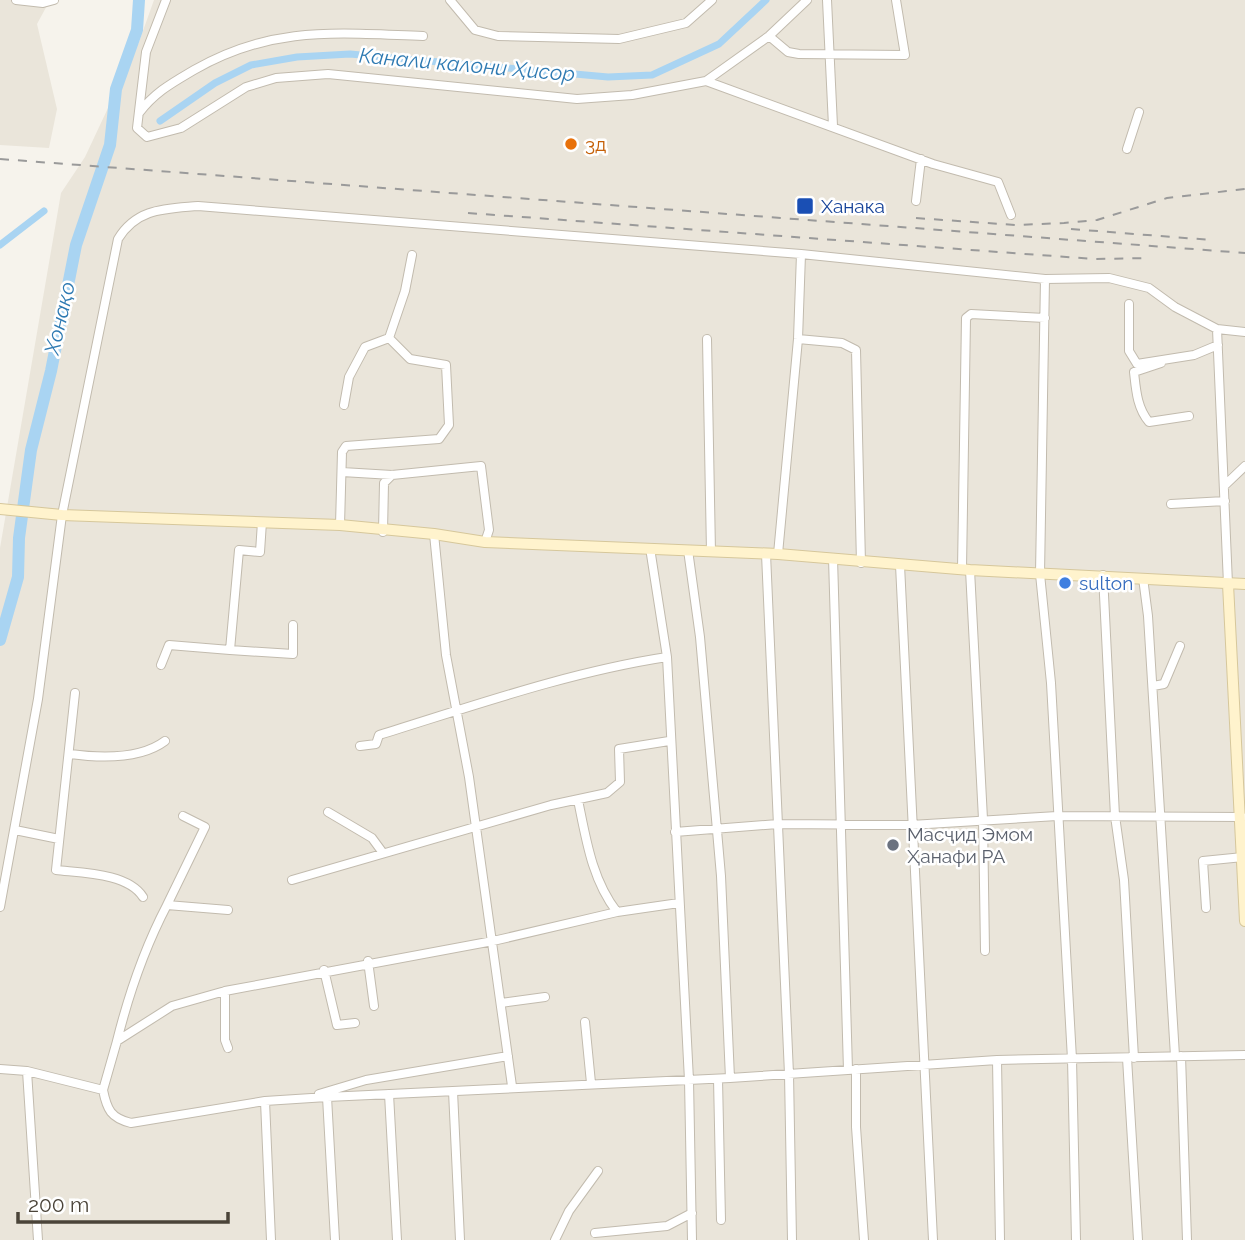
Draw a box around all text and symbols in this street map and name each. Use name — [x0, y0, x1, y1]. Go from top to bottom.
water label: Канали калони Ҳисор — [358, 43, 576, 86]
place label: 3д — [585, 133, 606, 155]
marker: 3д — [563, 136, 579, 152]
place label: Ханака — [821, 195, 885, 217]
marker: Ханака — [795, 196, 815, 216]
water label: Хонақо — [39, 279, 80, 359]
place label: sulton — [1079, 572, 1133, 594]
marker: sulton — [1057, 575, 1073, 591]
place label: Масҷид Эмом Ҳанафи РА — [907, 823, 1033, 867]
marker: Масҷид Эмом Ҳанафи РА — [885, 837, 901, 853]
scale bar — [18, 1180, 228, 1224]
text: 200 m — [28, 1192, 89, 1217]

